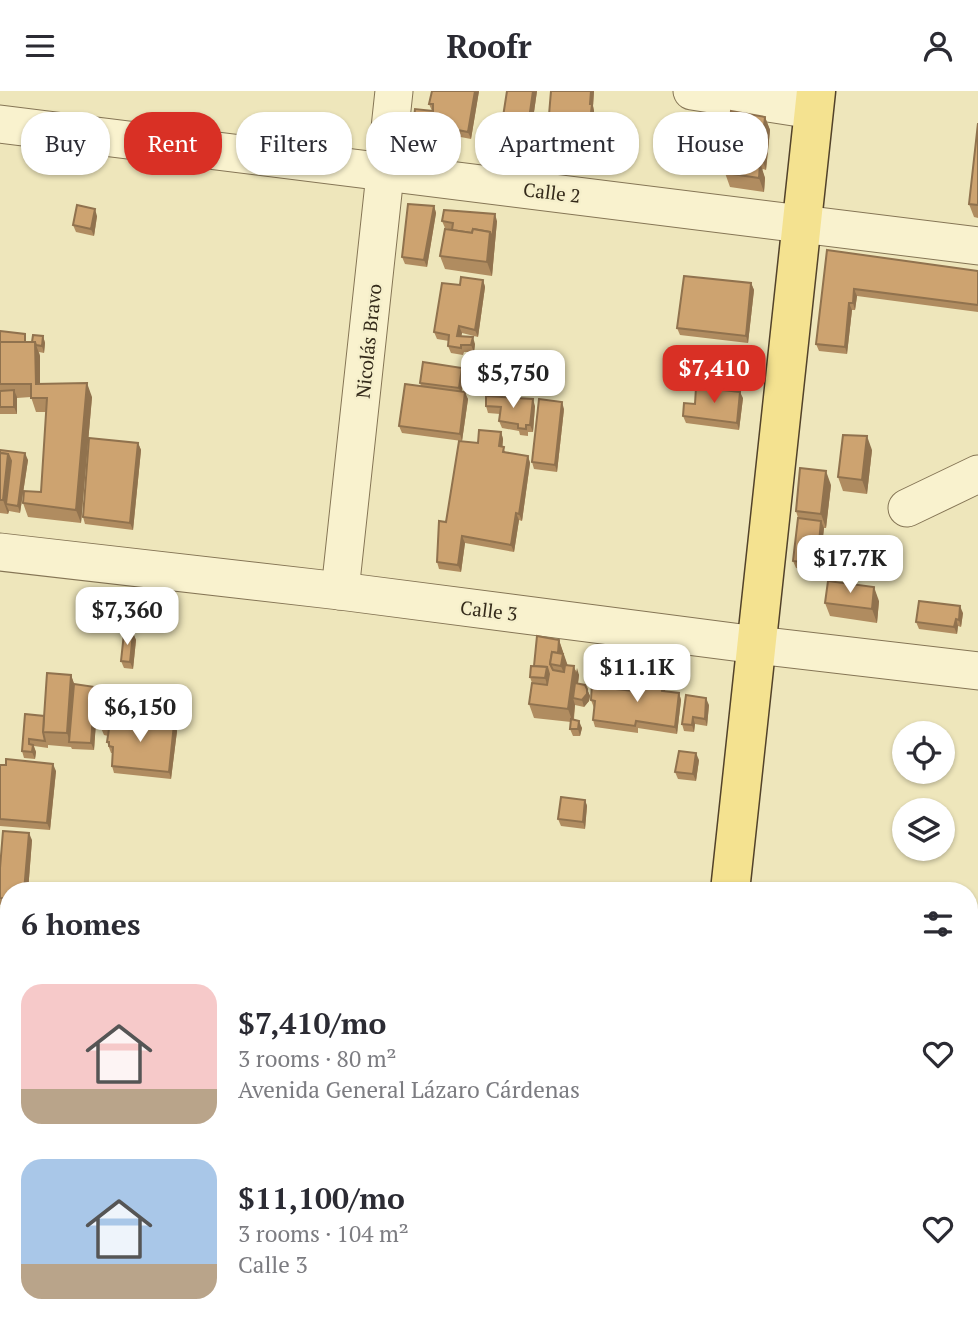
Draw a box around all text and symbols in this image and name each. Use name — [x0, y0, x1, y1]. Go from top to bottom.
text: Roofr — [446, 25, 532, 67]
icon: menu — [21, 27, 59, 65]
icon: person — [919, 27, 957, 65]
chip: Buy — [21, 112, 110, 175]
chip: Rent — [124, 112, 222, 175]
chip: Filters — [236, 112, 352, 175]
chip: New — [366, 112, 461, 175]
chip: Apartment — [475, 112, 639, 175]
chip: House — [653, 112, 768, 175]
street label: Calle 2 — [522, 176, 582, 208]
street label: Nicolás Bravo — [350, 282, 386, 400]
pin: $7,410 — [657, 345, 771, 405]
pin: $5,750 — [456, 351, 570, 410]
text: $7,410 — [679, 352, 749, 383]
text: $5,750 — [477, 357, 549, 388]
pin: $17.7K — [793, 535, 907, 595]
text: $17.7K — [813, 542, 887, 573]
pin: $7,360 — [70, 587, 184, 647]
text: $7,360 — [92, 594, 162, 625]
street label: Calle 3 — [459, 594, 519, 626]
pin: $11.1K — [580, 645, 694, 704]
text: $11.1K — [599, 651, 675, 682]
pin: $6,150 — [83, 685, 197, 744]
text: $6,150 — [104, 691, 176, 722]
map controls — [892, 721, 955, 861]
button: locate — [892, 721, 955, 784]
button: layers — [892, 798, 955, 861]
text: 6 homes — [21, 904, 140, 944]
icon: filters — [919, 905, 957, 943]
text: $7,410/mo — [238, 1003, 386, 1043]
icon: home — [77, 1012, 161, 1096]
icon: heart — [919, 1035, 957, 1073]
text: 3 rooms · 80 m² — [238, 1043, 397, 1074]
text: Avenida General Lázaro Cárdenas — [238, 1074, 580, 1105]
text: $11,100/mo — [238, 1178, 405, 1218]
icon: home — [77, 1187, 161, 1271]
icon: heart — [919, 1210, 957, 1248]
text: 3 rooms · 104 m² — [238, 1218, 409, 1249]
text: Calle 3 — [238, 1249, 308, 1280]

